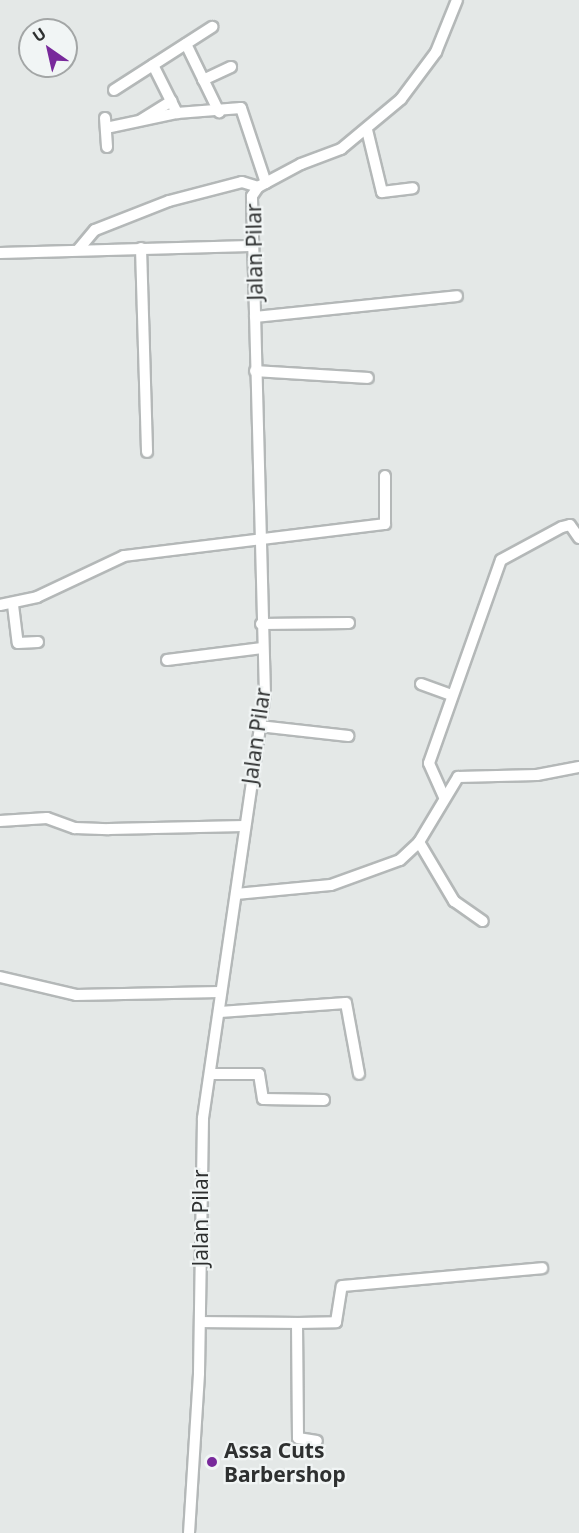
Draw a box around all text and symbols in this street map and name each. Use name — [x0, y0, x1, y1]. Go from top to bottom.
north arrow — [18, 18, 78, 78]
text: U — [28, 22, 50, 47]
street label: Jalan Pilar — [241, 203, 267, 301]
street label: Jalan Pilar — [237, 686, 275, 786]
street label: Jalan Pilar — [187, 1169, 213, 1267]
place label: Assa Cuts Barbershop — [224, 1437, 346, 1487]
marker: Assa Cuts Barbershop — [205, 1455, 219, 1469]

